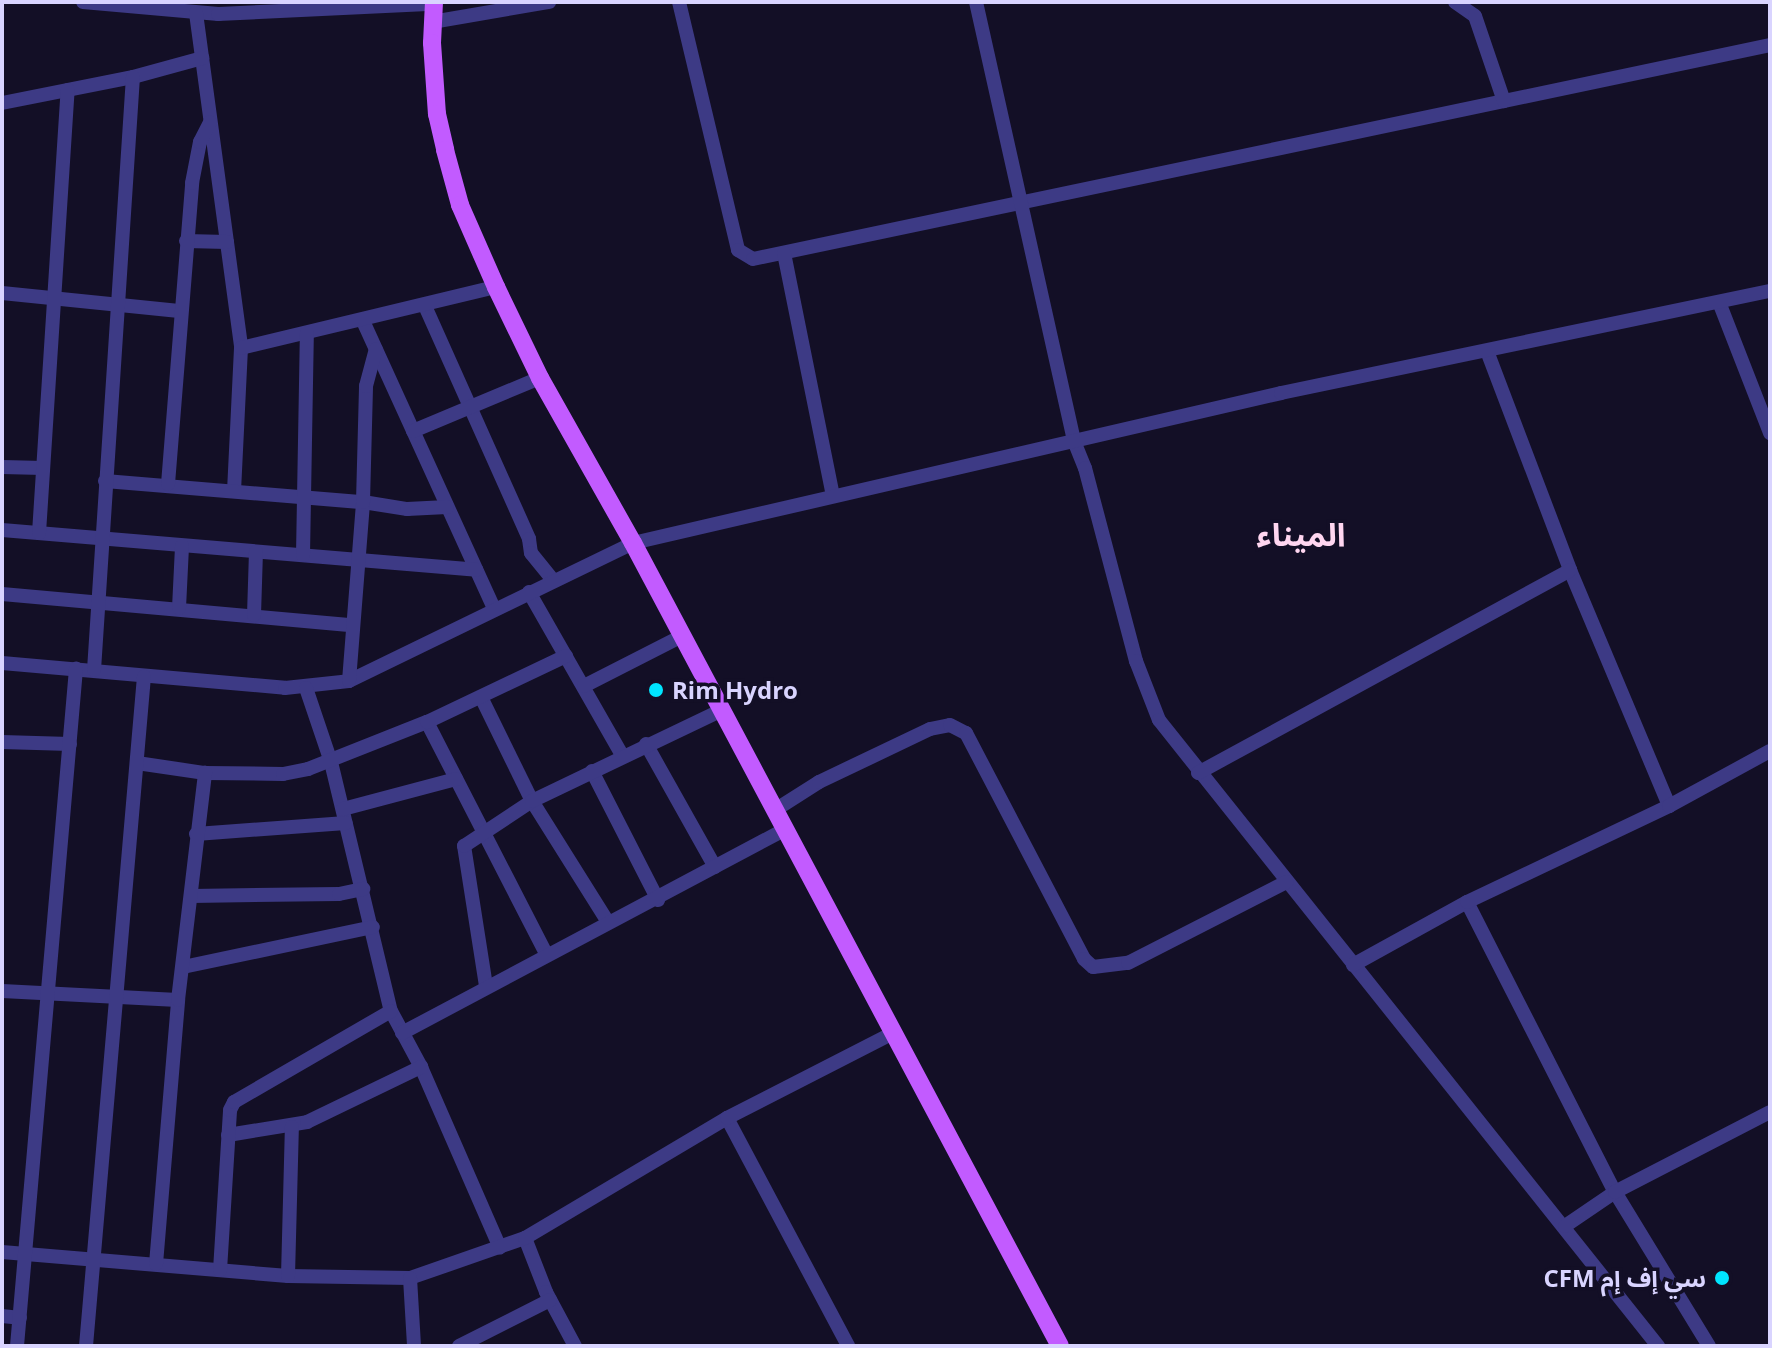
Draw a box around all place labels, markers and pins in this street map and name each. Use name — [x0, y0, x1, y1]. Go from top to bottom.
place label: Rim Hydro — [672, 676, 798, 704]
marker: Rim Hydro — [647, 681, 665, 699]
place label: CFM سي إف إم — [1543, 1264, 1706, 1292]
marker: CFM سي إف إم — [1713, 1269, 1731, 1287]

